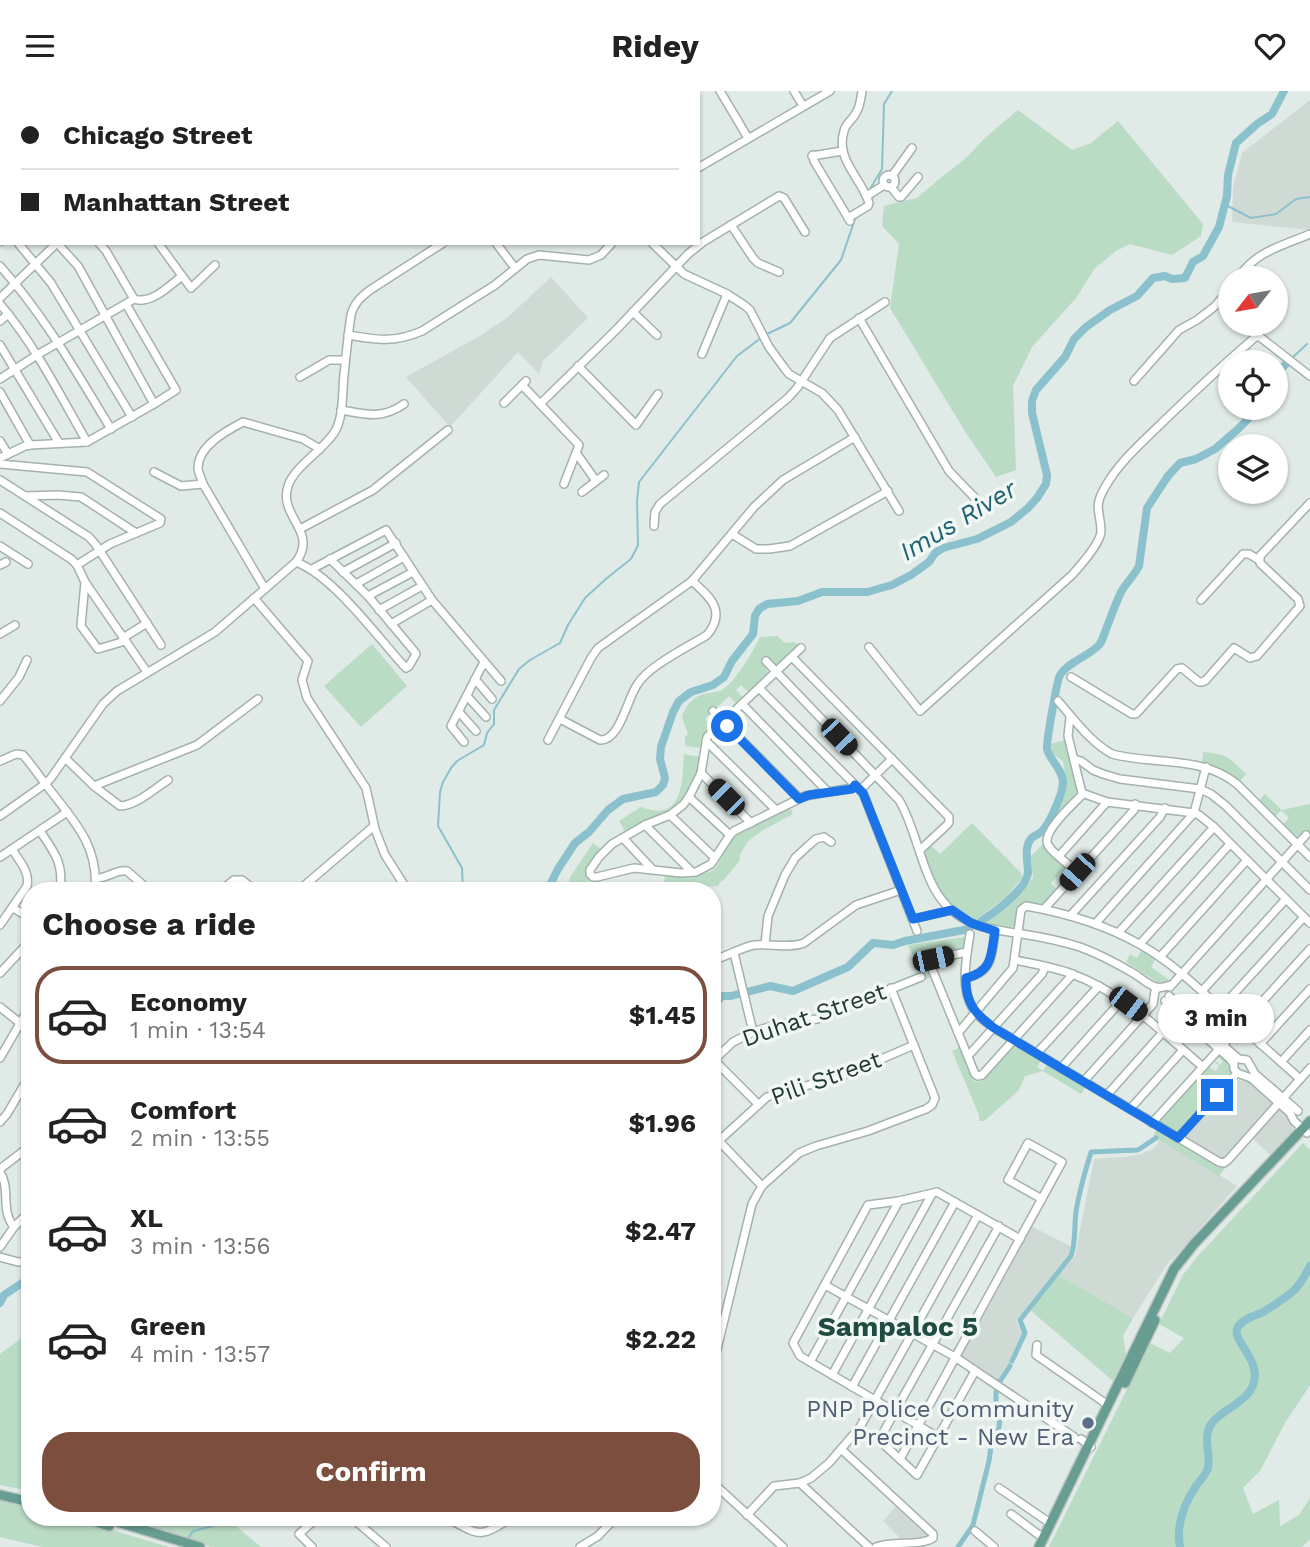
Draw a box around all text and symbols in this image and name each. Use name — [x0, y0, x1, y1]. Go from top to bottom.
icon: menu — [21, 27, 59, 65]
text: Ridey — [611, 27, 699, 65]
icon: heart — [1251, 27, 1289, 65]
text: Chicago Street — [63, 120, 252, 150]
text: Manhattan Street — [63, 187, 289, 217]
north arrow — [1218, 266, 1288, 336]
map controls — [1218, 266, 1288, 504]
button: locate — [1218, 350, 1288, 420]
button: layers — [1218, 434, 1288, 504]
water label: Imus River — [894, 473, 1023, 567]
route start — [711, 710, 743, 742]
car — [817, 715, 862, 759]
car — [704, 775, 749, 819]
car — [1056, 849, 1099, 895]
text: Choose a ride — [42, 905, 256, 943]
car — [911, 944, 956, 974]
street label: Duhat Street — [738, 977, 890, 1053]
car — [1105, 983, 1152, 1025]
icon: car — [46, 984, 109, 1047]
text: Economy — [130, 987, 247, 1017]
callout: 3 min — [1159, 993, 1275, 1042]
text: $1.45 — [629, 1000, 696, 1030]
text: 3 min — [1185, 1005, 1247, 1032]
text: 1 min · 13:54 — [130, 1017, 266, 1044]
street label: Pili Street — [767, 1045, 885, 1111]
route end — [1201, 1079, 1233, 1111]
icon: car — [46, 1092, 109, 1155]
text: Comfort — [130, 1095, 236, 1125]
text: $1.96 — [629, 1108, 696, 1138]
text: 2 min · 13:55 — [130, 1125, 270, 1152]
icon: car — [46, 1200, 109, 1263]
text: XL — [130, 1203, 163, 1233]
text: $2.47 — [625, 1216, 696, 1246]
text: 3 min · 13:56 — [130, 1233, 271, 1260]
icon: car — [46, 1308, 109, 1371]
district label: Sampaloc 5 — [818, 1310, 978, 1343]
text: Green — [130, 1311, 206, 1341]
text: $2.22 — [625, 1324, 696, 1354]
text: 4 min · 13:57 — [130, 1341, 270, 1368]
place label: PNP Police Community Precinct - New Era — [806, 1395, 1075, 1451]
marker: PNP Police Community Precinct - New Era — [1080, 1415, 1096, 1431]
button: Confirm — [42, 1432, 700, 1512]

